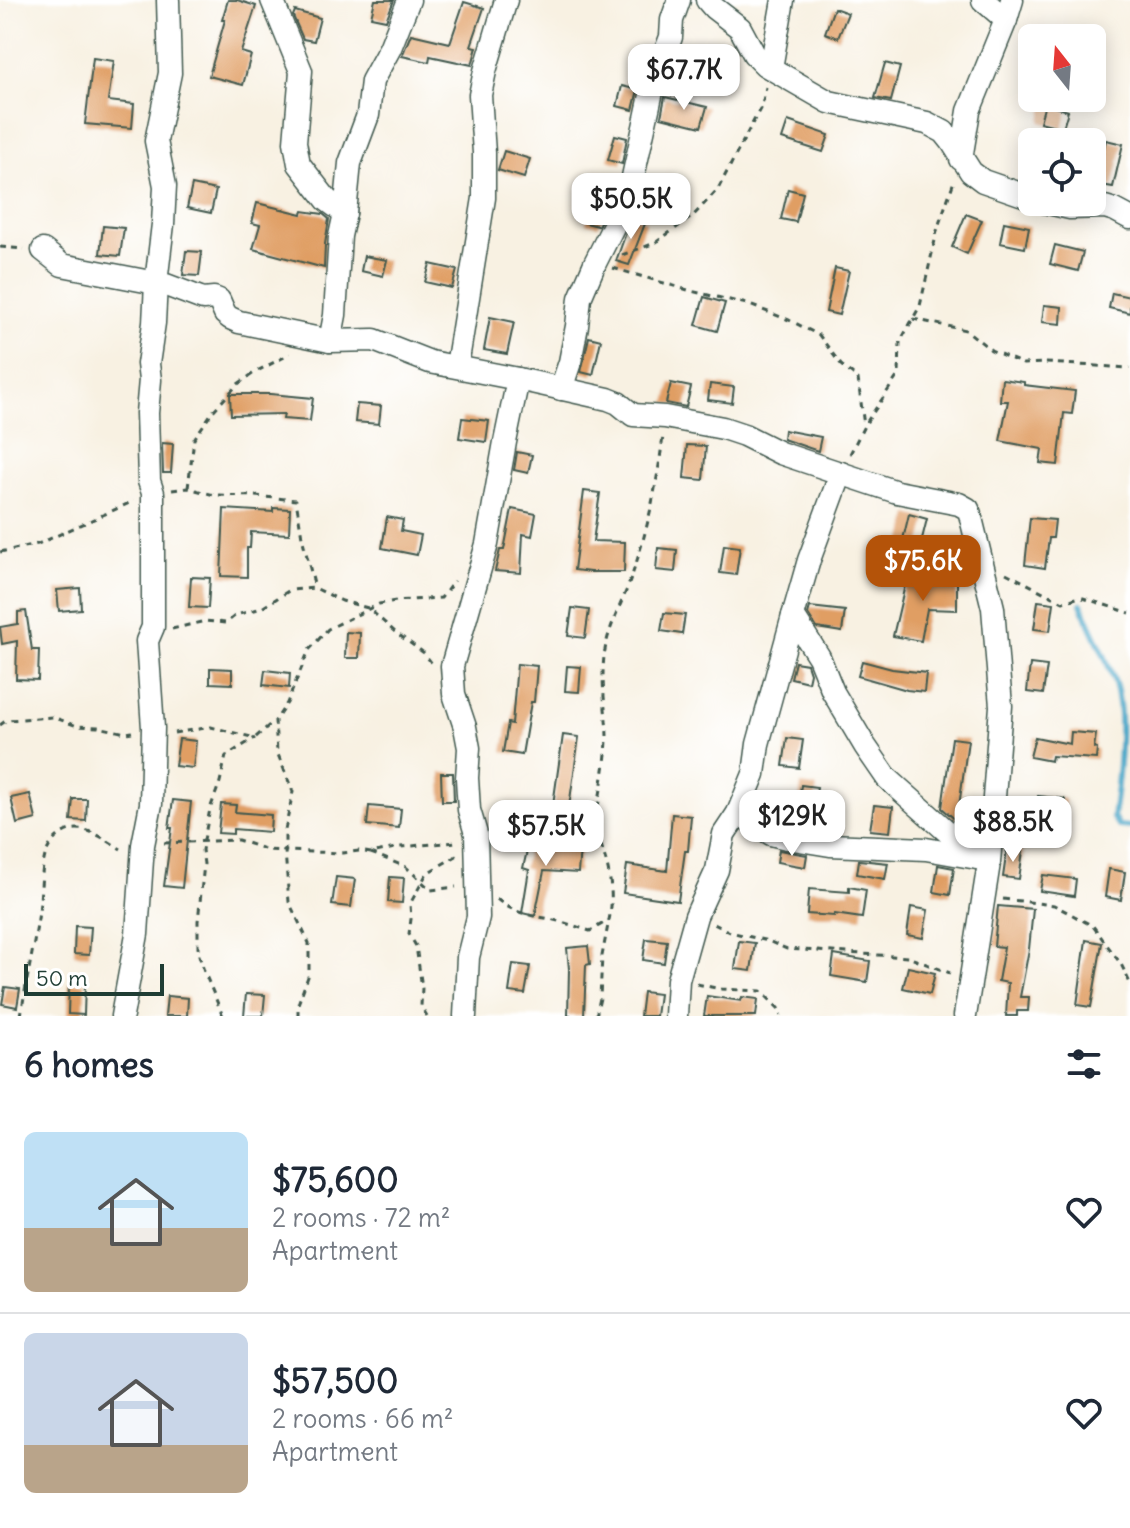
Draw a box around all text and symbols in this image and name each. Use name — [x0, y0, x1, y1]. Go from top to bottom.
north arrow — [1018, 24, 1106, 112]
map controls — [1018, 24, 1106, 216]
pin: $67.7K — [619, 44, 749, 112]
text: $67.7K — [646, 53, 722, 86]
button: locate — [1018, 128, 1106, 216]
pin: $50.5K — [566, 173, 696, 241]
text: $50.5K — [590, 182, 672, 215]
pin: $75.6K — [858, 535, 988, 603]
text: $75.6K — [884, 544, 962, 577]
pin: $129K — [736, 790, 848, 858]
pin: $88.5K — [948, 796, 1078, 864]
text: $129K — [757, 799, 827, 832]
pin: $57.5K — [481, 800, 611, 868]
text: $88.5K — [973, 805, 1053, 838]
text: $57.5K — [507, 809, 585, 842]
scale bar — [24, 960, 164, 996]
text: 50 m — [36, 964, 88, 992]
icon: filters — [1062, 1042, 1106, 1086]
text: 6 homes — [24, 1043, 154, 1086]
text: $75,600 — [272, 1158, 399, 1201]
icon: home — [88, 1164, 184, 1260]
icon: heart — [1062, 1190, 1106, 1234]
text: 2 rooms · 72 m² — [272, 1201, 451, 1234]
text: Apartment — [272, 1234, 398, 1267]
text: $57,500 — [272, 1359, 398, 1402]
icon: home — [88, 1365, 184, 1461]
icon: heart — [1062, 1391, 1106, 1435]
text: 2 rooms · 66 m² — [272, 1402, 454, 1435]
text: Apartment — [272, 1435, 398, 1468]

